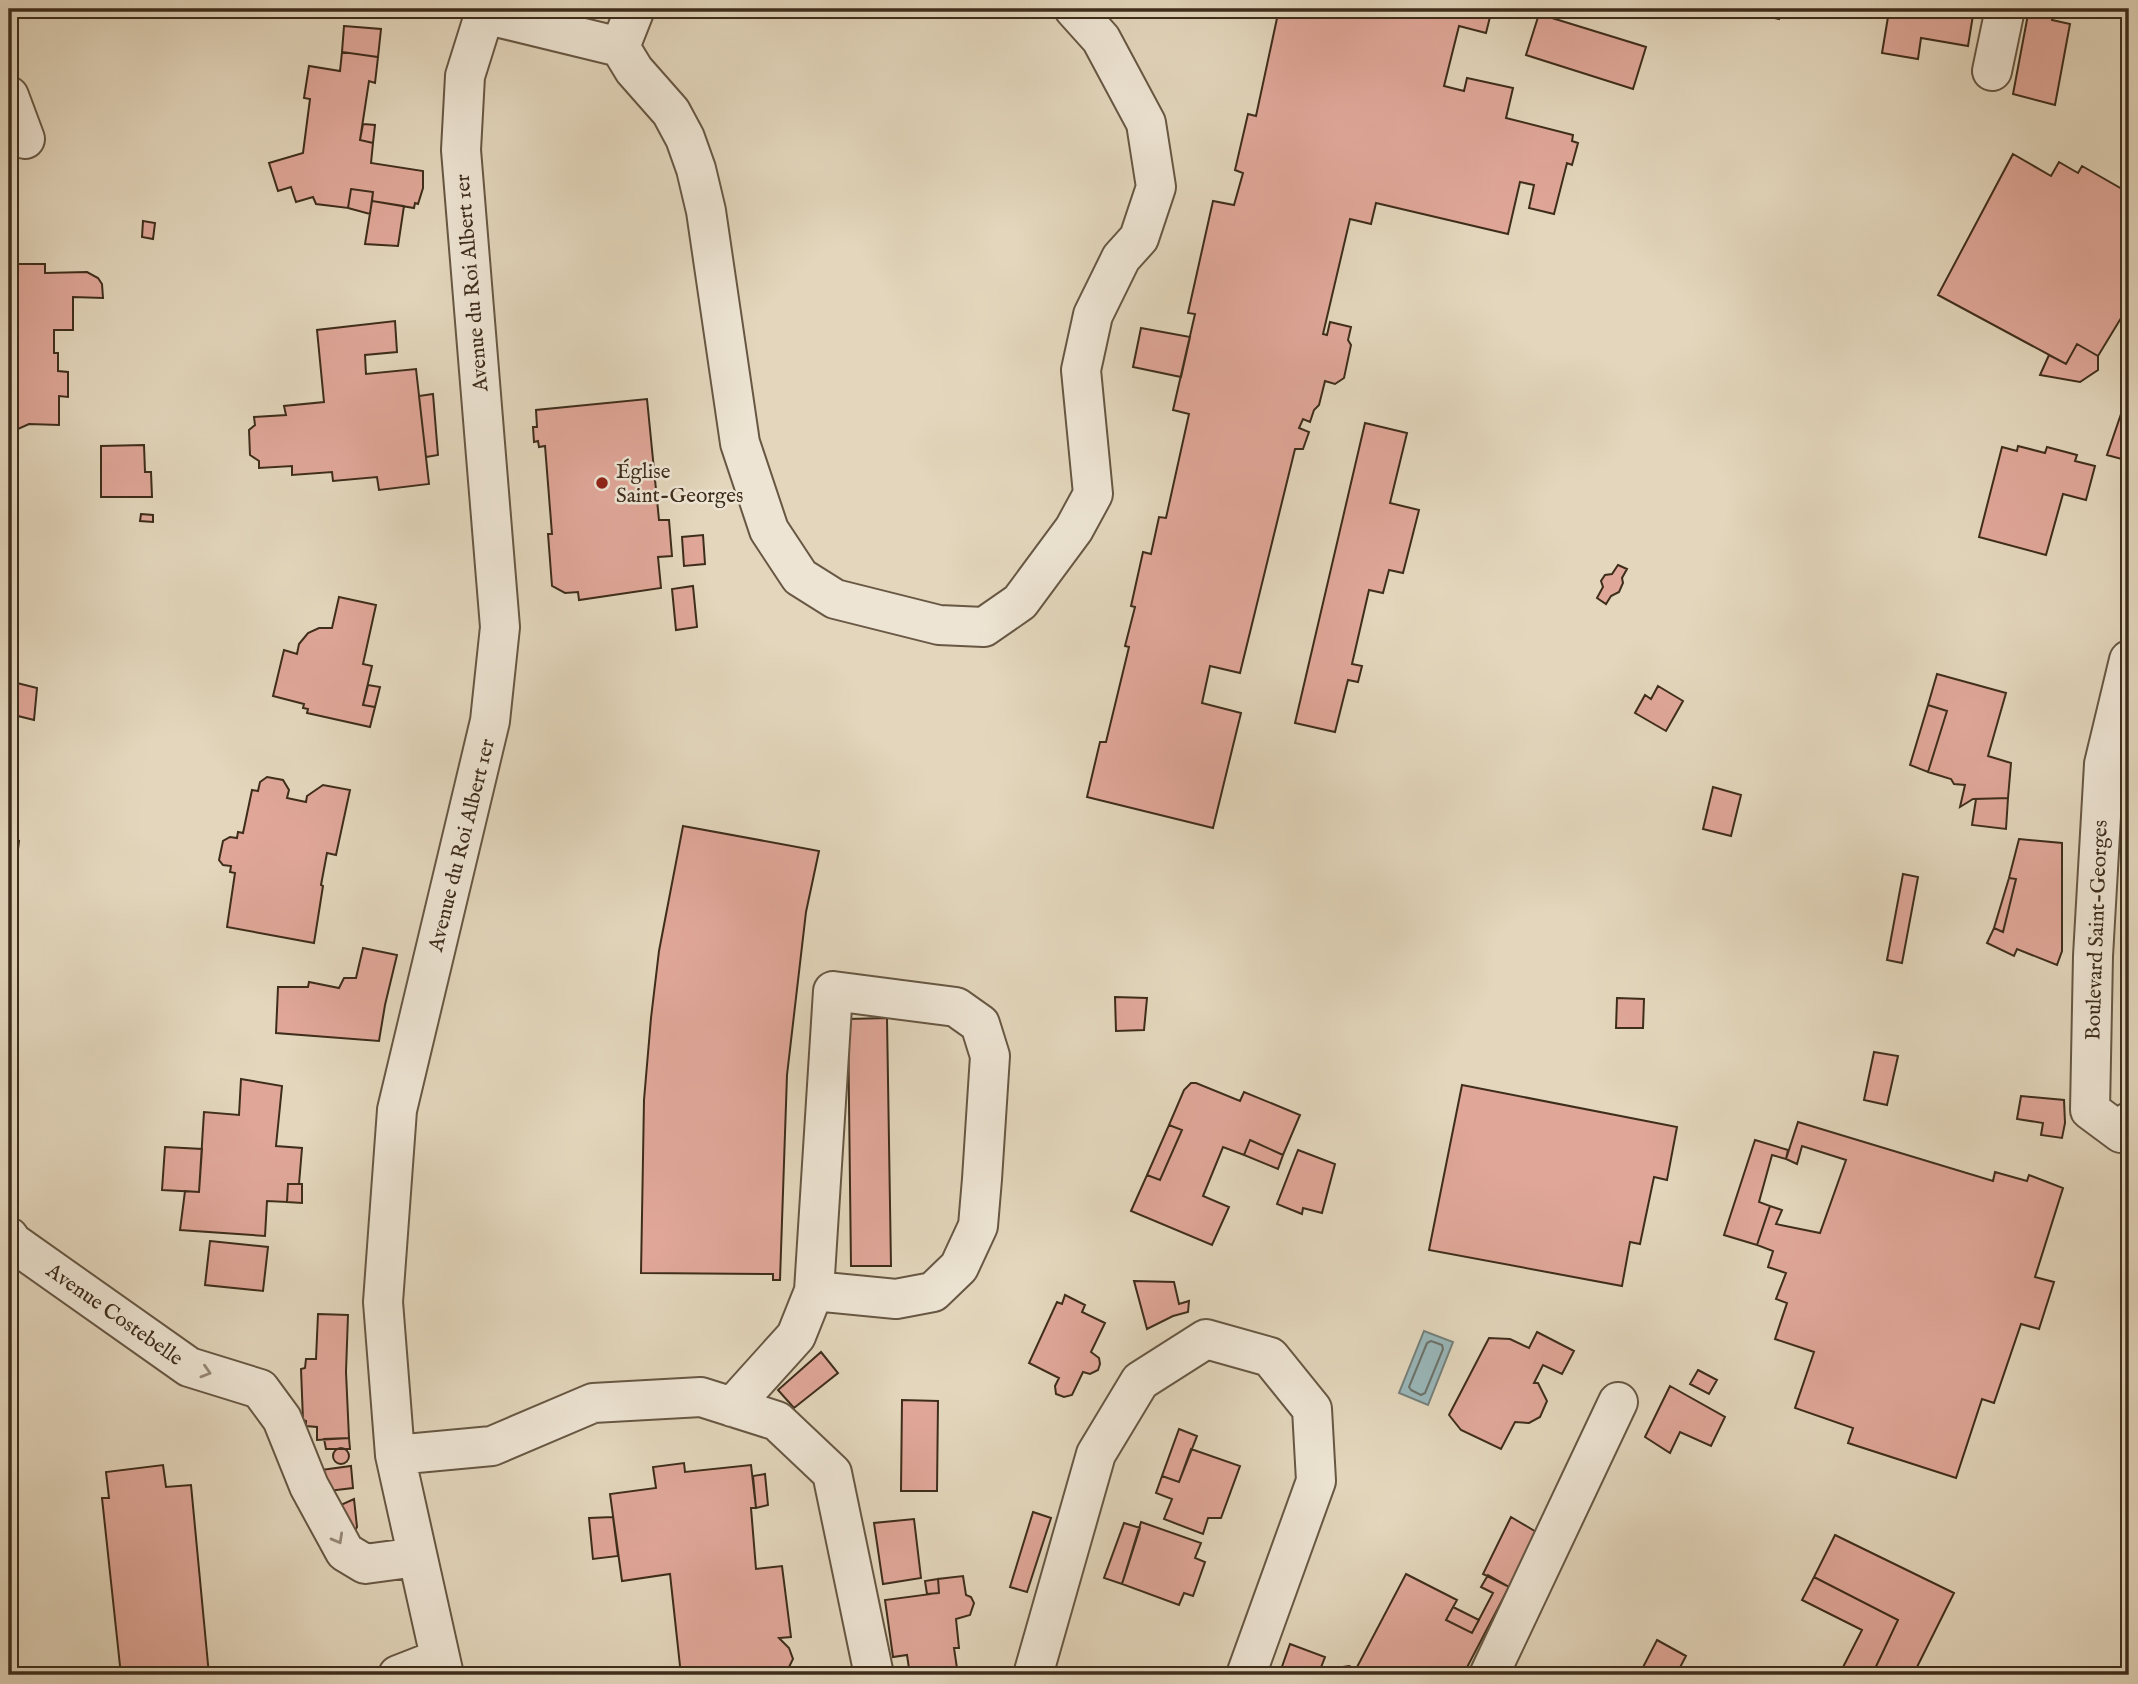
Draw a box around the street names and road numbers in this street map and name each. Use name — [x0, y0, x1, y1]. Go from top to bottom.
street label: Avenue du Roi Albert 1er — [450, 173, 496, 394]
street label: Avenue du Roi Albert 1er — [423, 736, 502, 955]
street label: Boulevard Saint-Georges — [2080, 819, 2115, 1041]
street label: Avenue Costebelle — [40, 1257, 188, 1373]

